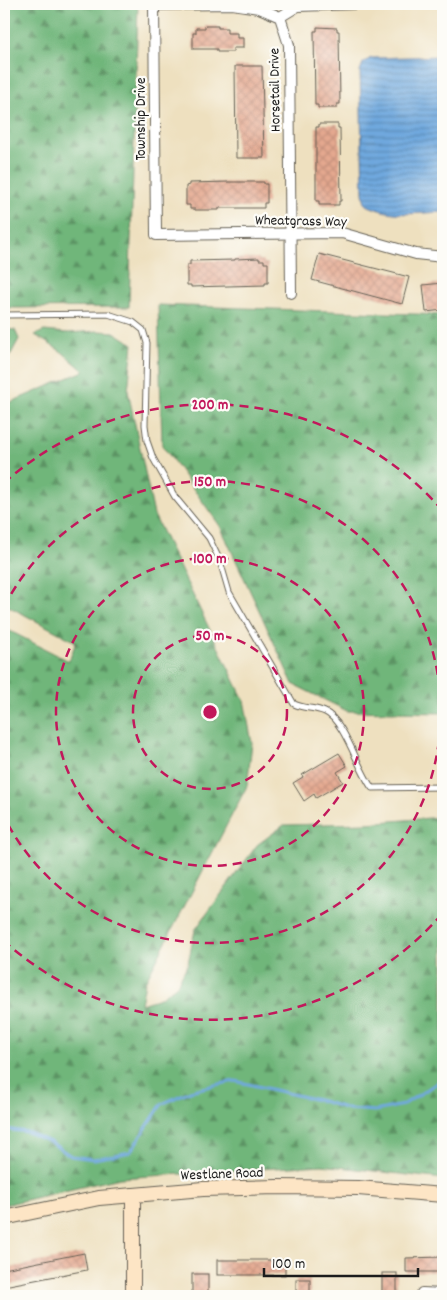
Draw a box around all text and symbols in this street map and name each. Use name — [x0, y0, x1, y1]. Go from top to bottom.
street label: Horsetail Drive — [264, 47, 288, 132]
street label: Township Drive — [131, 77, 153, 161]
street label: Wheatgrass Way — [255, 210, 348, 234]
text: 200 m — [192, 395, 228, 417]
text: 150 m — [194, 472, 226, 494]
text: 100 m — [193, 549, 227, 571]
text: 50 m — [196, 626, 224, 648]
centre of rings — [201, 703, 219, 721]
street label: Westlane Road — [180, 1163, 264, 1187]
scale bar — [264, 1245, 418, 1277]
text: 100 m — [272, 1254, 305, 1276]

